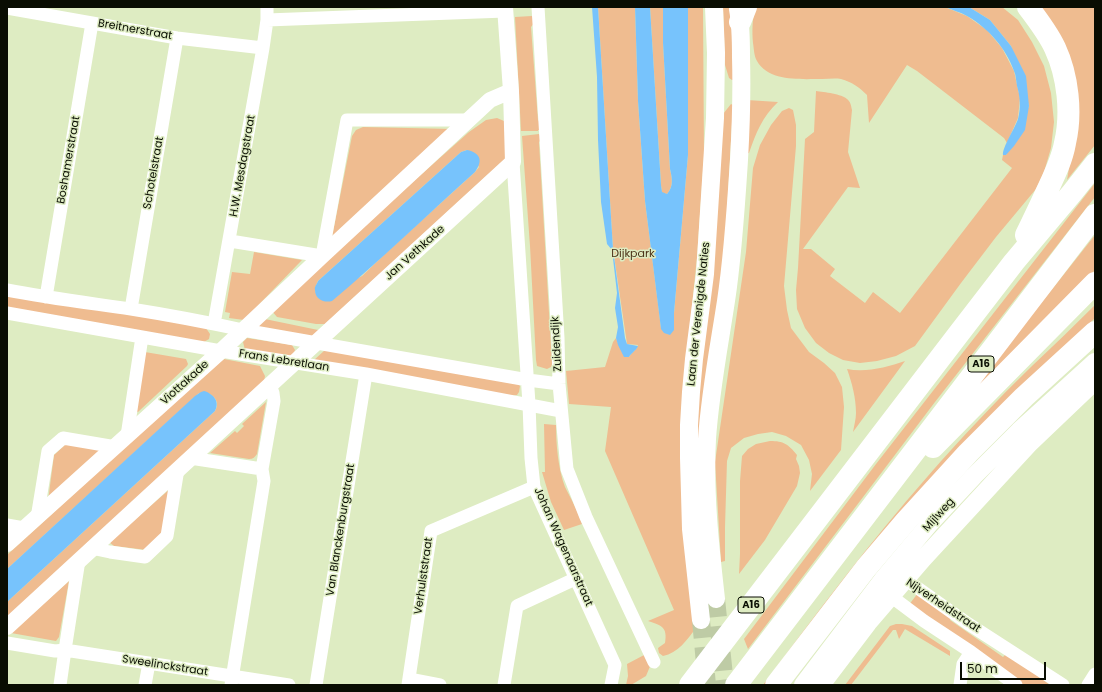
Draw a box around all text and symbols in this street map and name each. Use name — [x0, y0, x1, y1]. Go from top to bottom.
street label: Breitnerstraat — [97, 17, 173, 43]
street label: H.W. Mesdagstraat — [228, 114, 258, 218]
street label: Boshamerstraat — [55, 115, 83, 205]
street label: Schotelstraat — [141, 136, 167, 210]
street label: Jan Vethkade — [382, 223, 448, 283]
street label: Laan der Verenigde Naties — [685, 241, 713, 387]
park label: Dijkpark — [611, 247, 655, 261]
street label: Zuidendijk — [549, 316, 565, 372]
street label: Frans Lebretlaan — [238, 347, 330, 375]
road number: A16 — [968, 356, 994, 372]
street label: Viottakade — [158, 358, 212, 408]
street label: Van Blanckenburgstraat — [324, 463, 358, 597]
street label: Johan Wagenaarstraat — [531, 486, 595, 608]
street label: Mijlweg — [920, 495, 958, 535]
street label: Verhulststraat — [412, 537, 436, 615]
street label: Nijverheidstraat — [903, 576, 983, 636]
road number: A16 — [738, 597, 764, 613]
street label: Sweelinckstraat — [121, 653, 209, 679]
scale bar — [962, 654, 1048, 680]
text: 50 m — [967, 660, 998, 677]

